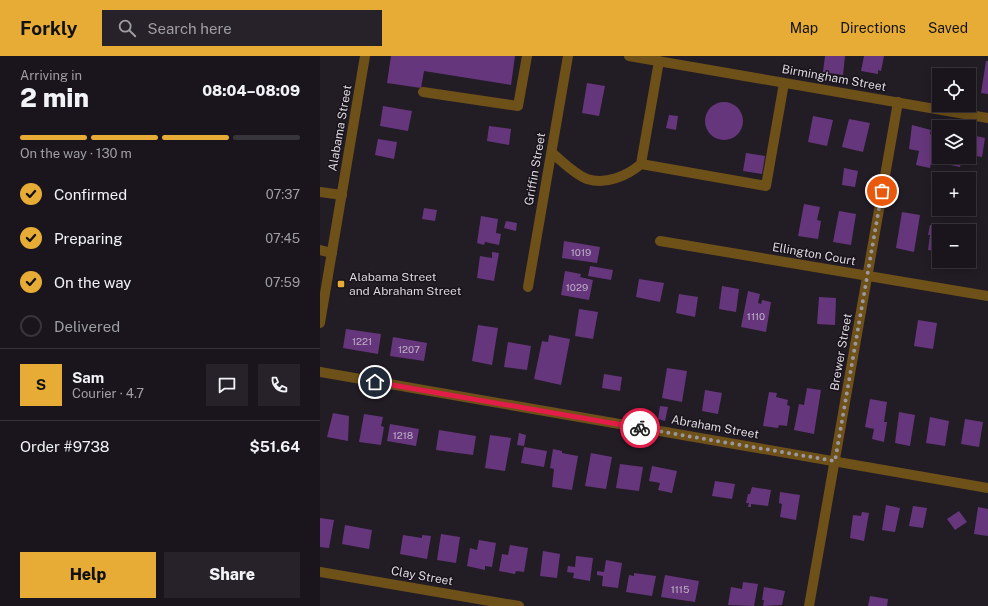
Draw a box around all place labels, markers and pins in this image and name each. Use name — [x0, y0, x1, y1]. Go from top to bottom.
pin — [865, 174, 899, 208]
place label: Alabama Street and Abraham Street — [349, 270, 462, 298]
marker: Alabama Street and Abraham Street — [336, 279, 346, 289]
pin — [358, 365, 392, 399]

